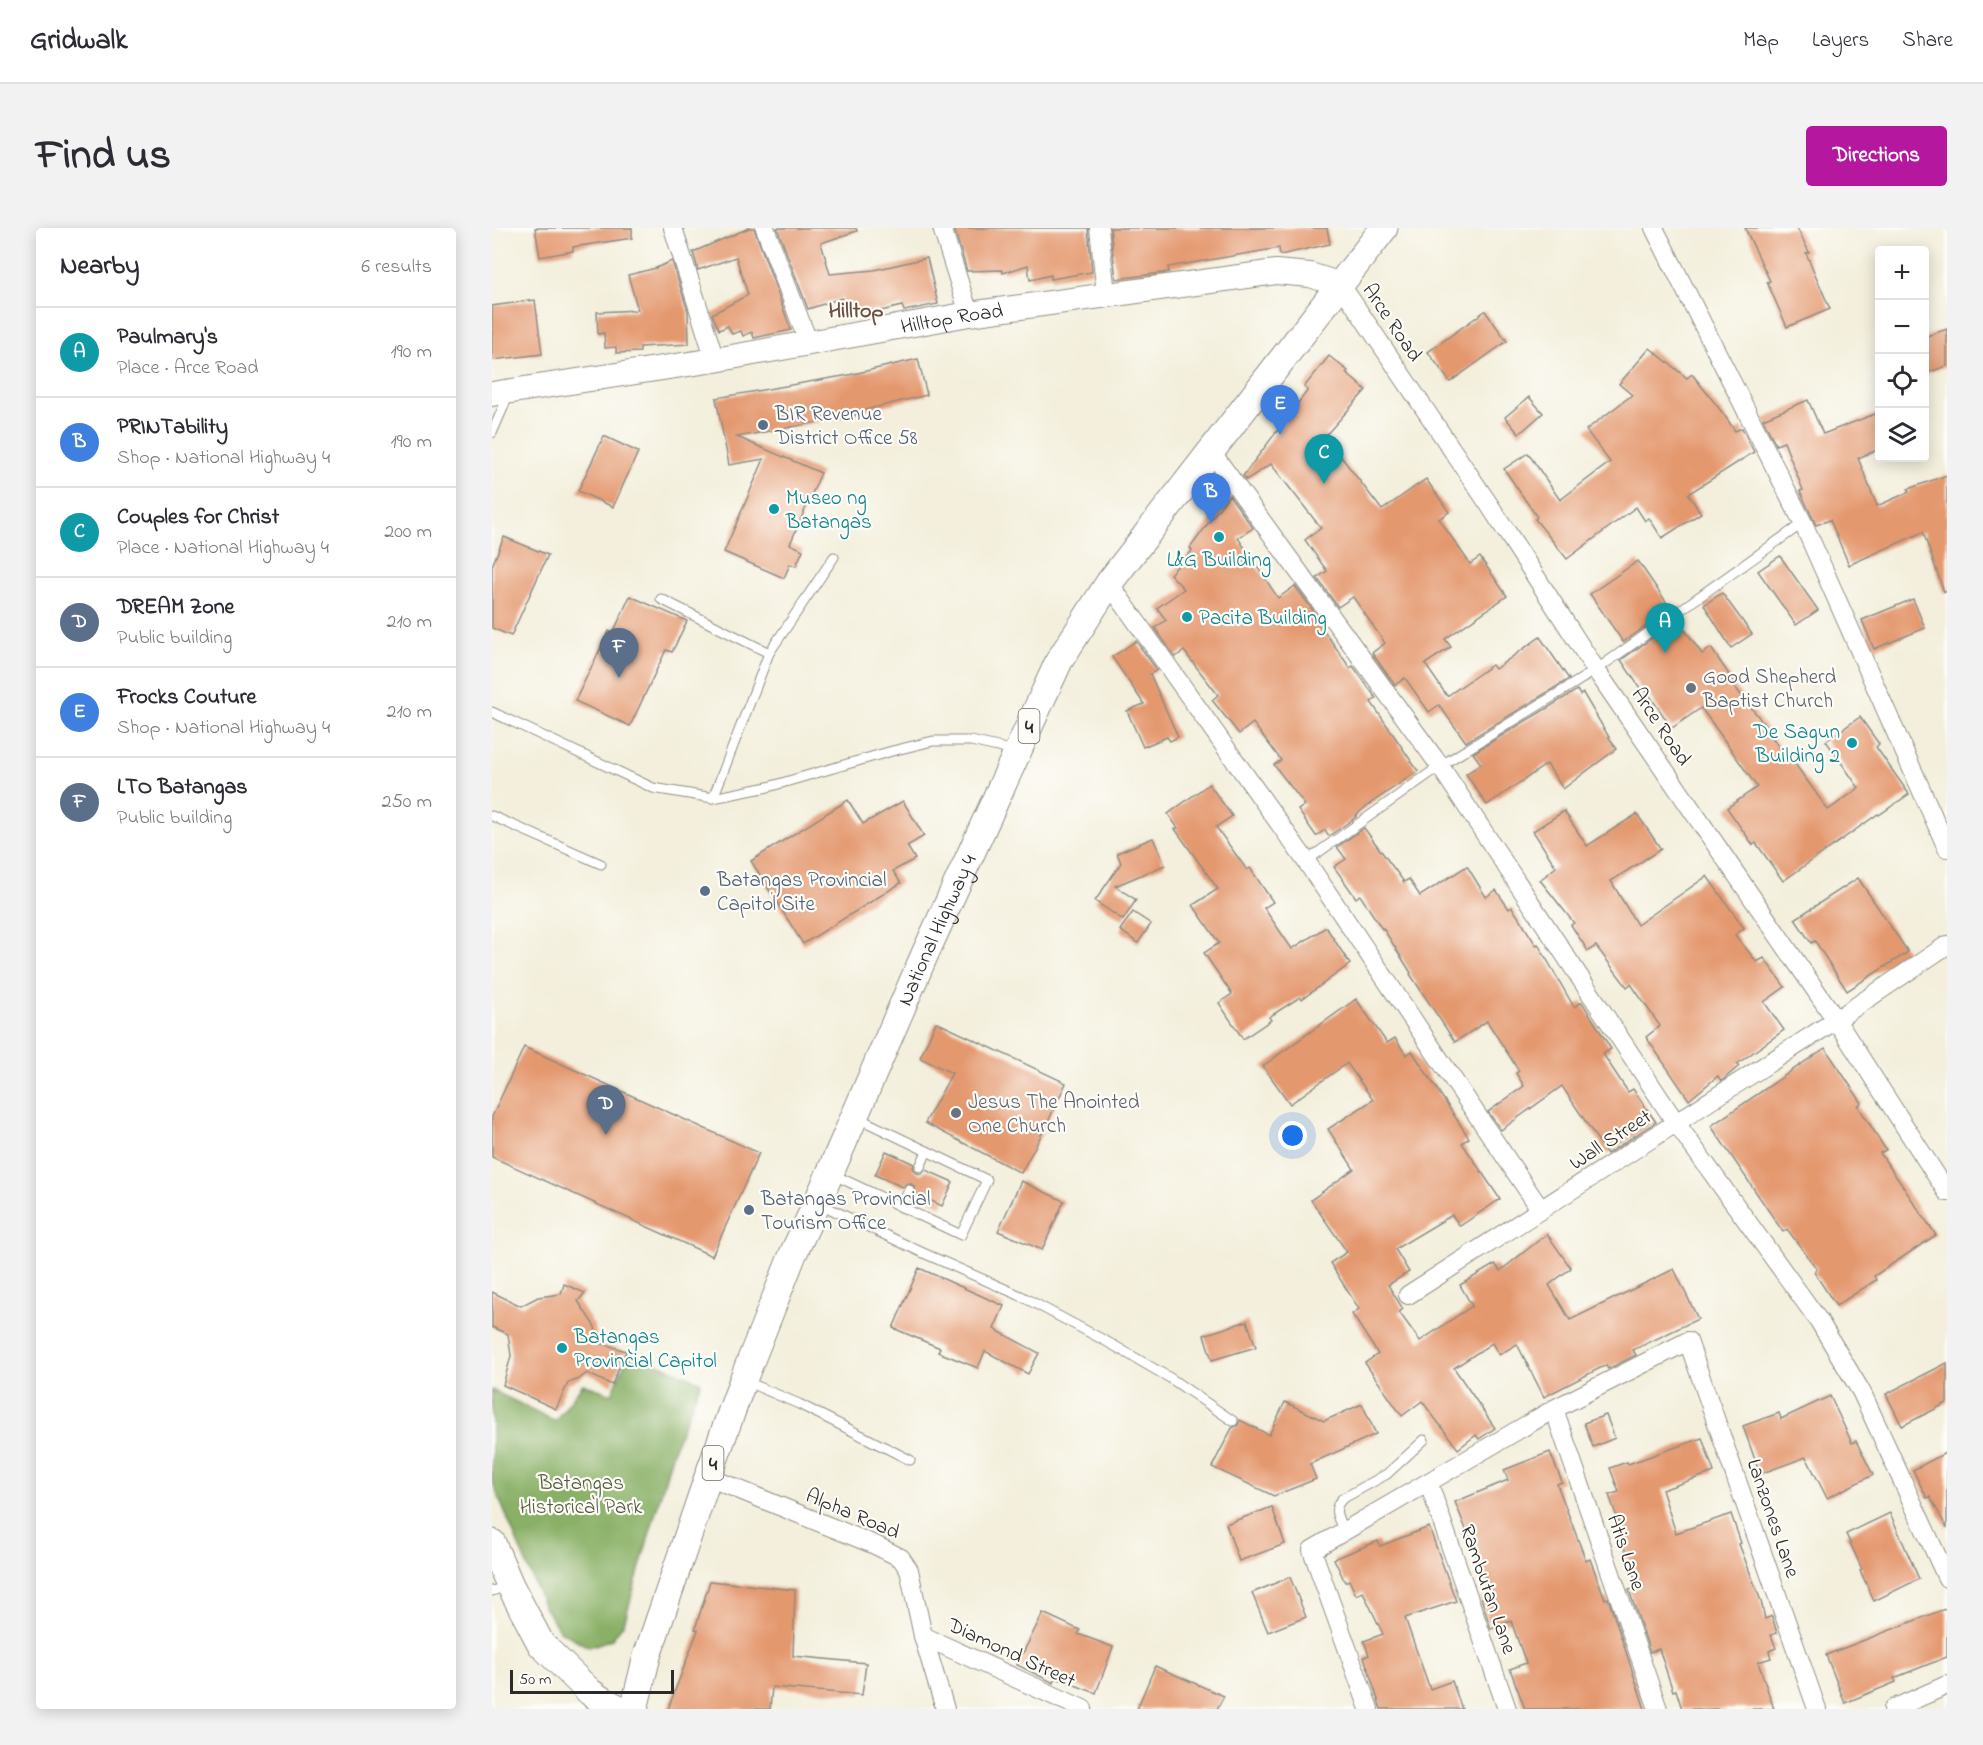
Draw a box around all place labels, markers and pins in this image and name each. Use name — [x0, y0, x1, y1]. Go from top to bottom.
pin: E — [1260, 386, 1300, 435]
place label: BIR Revenue District Office 58 — [774, 400, 918, 454]
marker: BIR Revenue District Office 58 — [756, 418, 770, 432]
pin: C — [1304, 434, 1344, 484]
pin: B — [1192, 474, 1230, 523]
place label: Museo ng Batangas — [785, 484, 872, 540]
marker: Museo ng Batangas — [767, 502, 781, 516]
marker: L&G Building — [1212, 530, 1226, 544]
place label: L&G Building — [1167, 546, 1271, 578]
place label: Pacita Building — [1199, 604, 1327, 636]
pin: A — [1646, 604, 1684, 653]
marker: Pacita Building — [1180, 610, 1194, 624]
pin: F — [600, 628, 638, 678]
place label: Good Shepherd Baptist Church — [1702, 663, 1837, 717]
marker: Good Shepherd Baptist Church — [1684, 681, 1698, 695]
place label: De Sagun Building 2 — [1752, 718, 1840, 774]
marker: De Sagun Building 2 — [1845, 736, 1859, 750]
place label: Batangas Provincial Capitol Site — [716, 866, 887, 920]
marker: Batangas Provincial Capitol Site — [698, 884, 712, 898]
pin: D — [586, 1086, 626, 1135]
place label: Jesus The Anointed One Church — [968, 1088, 1140, 1142]
marker: Jesus The Anointed One Church — [949, 1106, 963, 1120]
place label: Batangas Provincial Tourism Office — [760, 1185, 931, 1239]
marker: Batangas Provincial Tourism Office — [742, 1203, 756, 1217]
place label: Batangas Provincial Capitol — [573, 1323, 717, 1377]
marker: Batangas Provincial Capitol — [555, 1341, 569, 1355]

